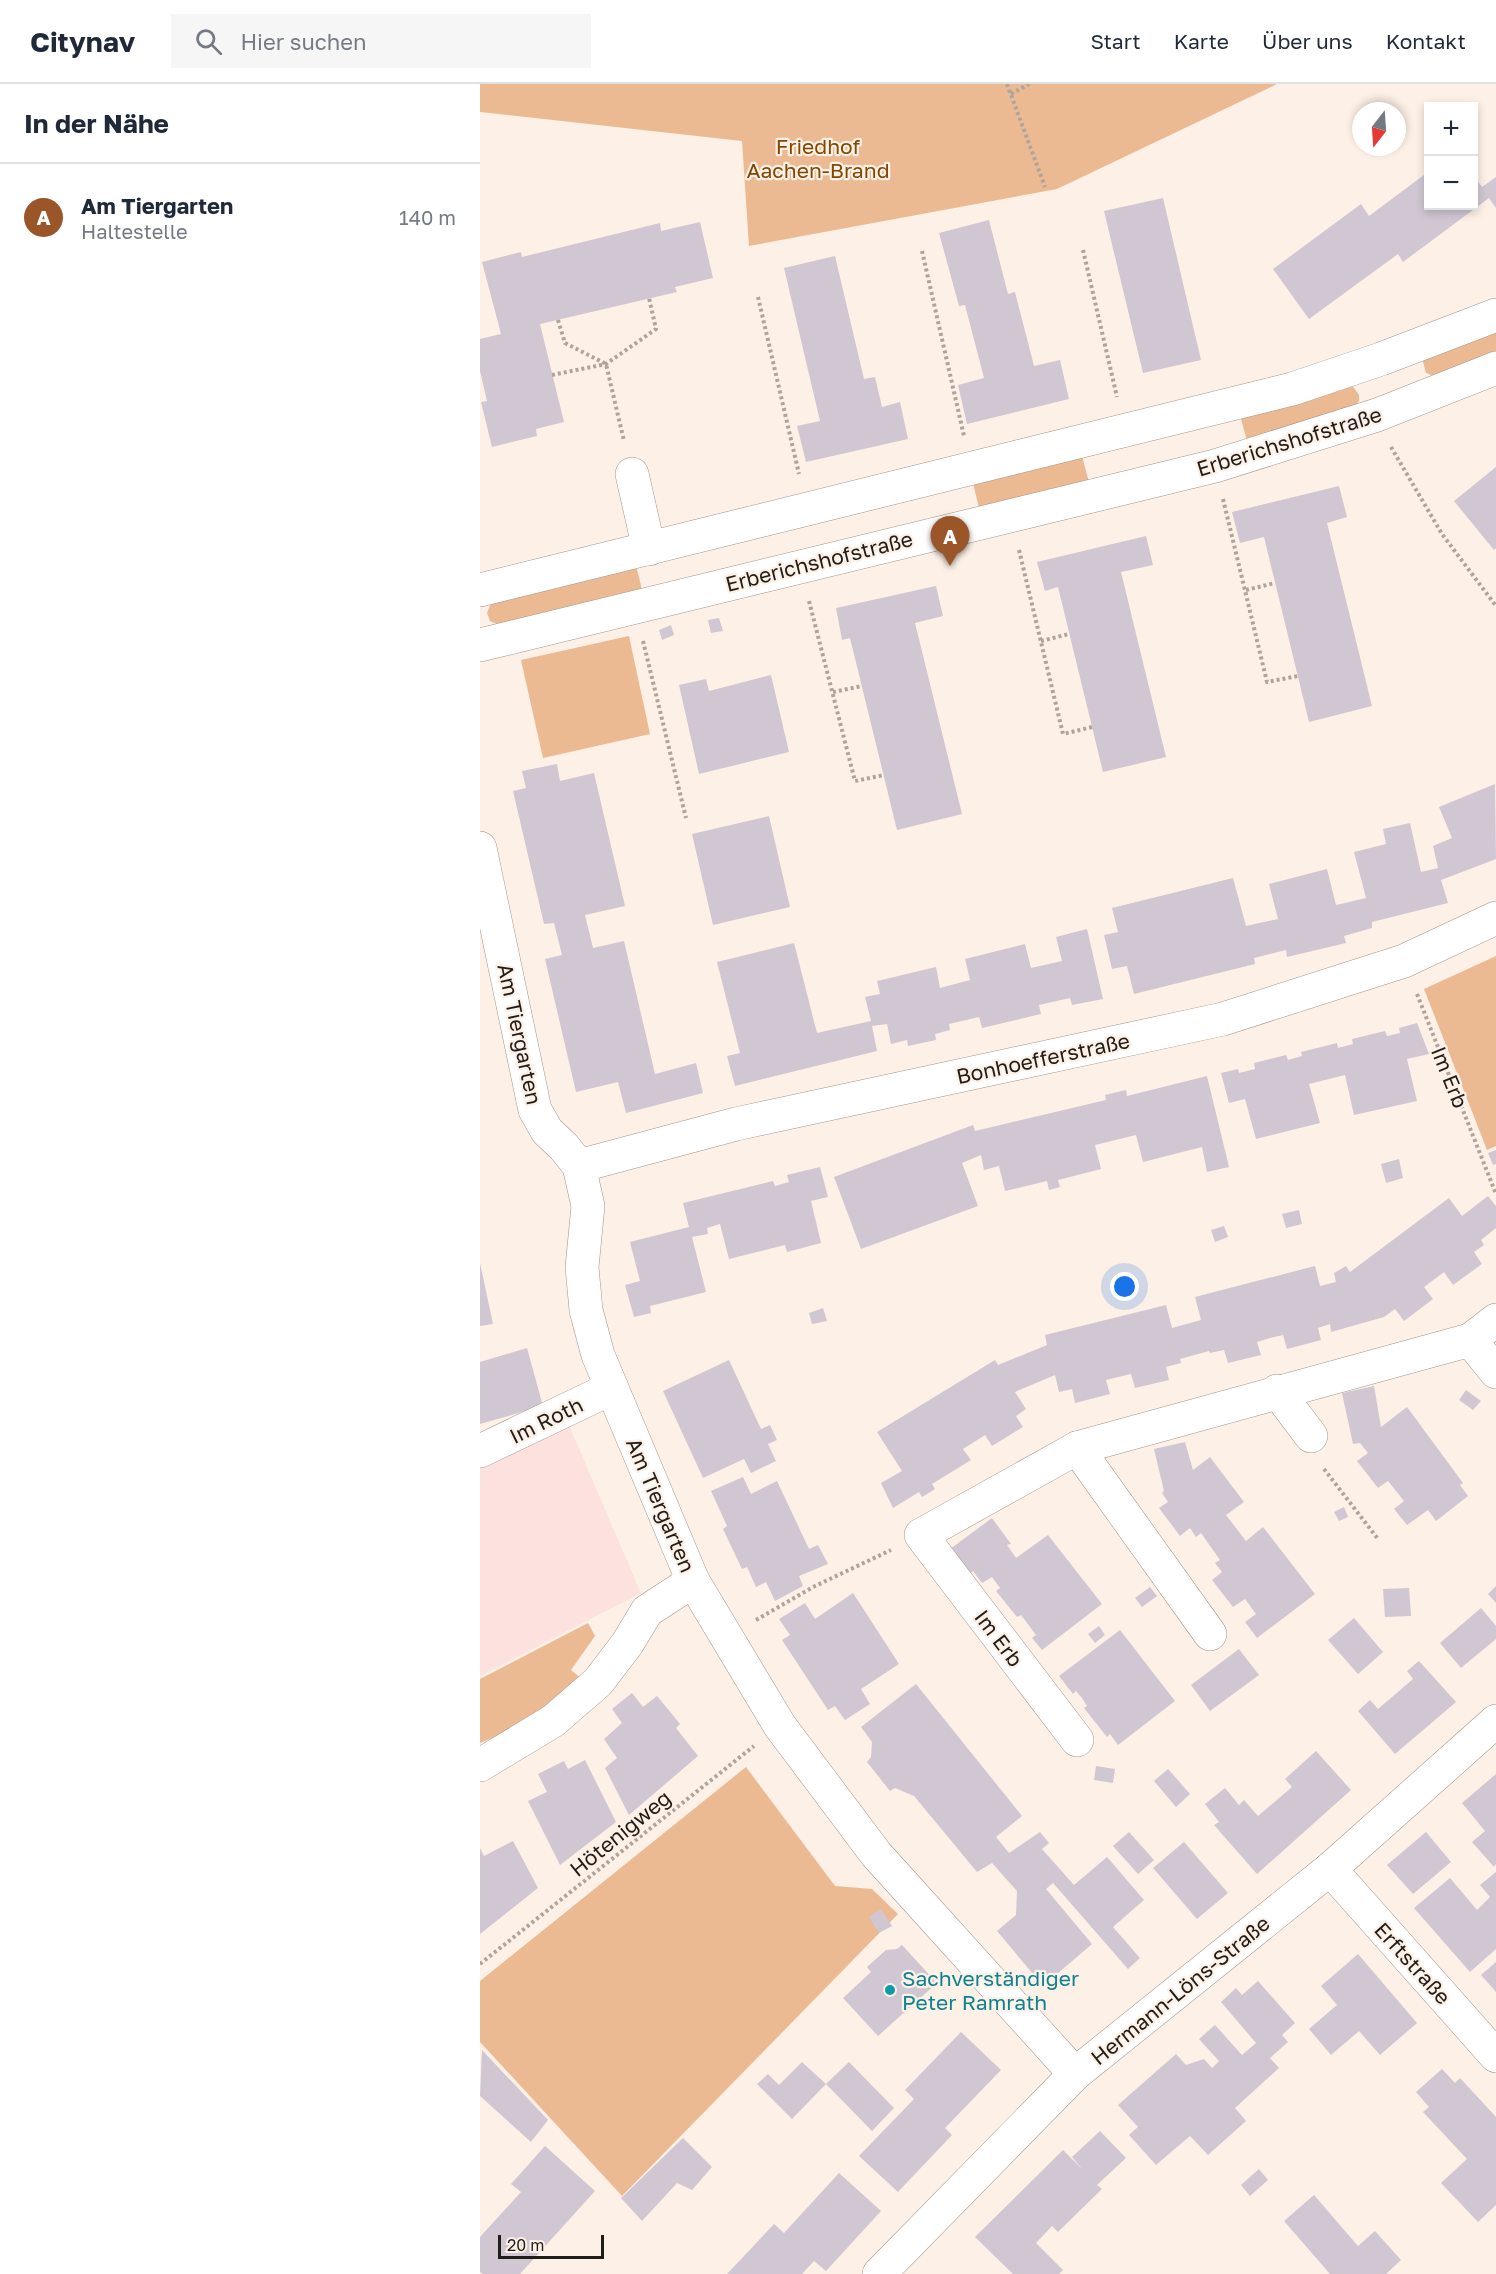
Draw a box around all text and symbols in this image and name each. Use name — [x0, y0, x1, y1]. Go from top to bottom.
search box — [171, 14, 591, 68]
text: Citynav — [30, 25, 135, 58]
icon: search — [192, 25, 225, 58]
text: Hier suchen — [240, 28, 367, 55]
text: Start — [1090, 28, 1141, 54]
text: Karte — [1174, 28, 1229, 54]
text: Über uns — [1262, 28, 1353, 54]
text: Kontakt — [1386, 28, 1466, 54]
north arrow — [1352, 102, 1406, 156]
map controls — [1424, 102, 1478, 210]
button: + — [1424, 102, 1478, 156]
text: In der Nähe — [24, 108, 169, 139]
park label: Friedhof Aachen-Brand — [746, 133, 890, 183]
button: − — [1424, 156, 1478, 210]
text: Am Tiergarten — [81, 192, 233, 219]
text: A — [36, 205, 51, 229]
text: 140 m — [399, 205, 456, 229]
text: Haltestelle — [81, 219, 188, 243]
street label: Erberichshofstraße — [1193, 400, 1385, 482]
pin: A — [930, 516, 970, 566]
street label: Erberichshofstraße — [723, 525, 915, 597]
street label: Am Tiergarten — [492, 961, 548, 1107]
street label: Bonhoefferstraße — [954, 1027, 1132, 1089]
street label: Im Erb — [1426, 1042, 1474, 1112]
your location — [1110, 1272, 1139, 1301]
street label: Im Roth — [505, 1391, 587, 1449]
street label: Am Tiergarten — [621, 1434, 701, 1576]
street label: Im Erb — [969, 1604, 1029, 1672]
street label: Hötenigweg — [564, 1784, 676, 1882]
street label: Hermann-Löns-Straße — [1085, 1910, 1275, 2070]
street label: Erftstraße — [1369, 1917, 1457, 2009]
place label: Sachverständiger Peter Ramrath — [902, 1965, 1079, 2015]
marker: Sachverständiger Peter Ramrath — [883, 1983, 897, 1997]
scale bar — [498, 2232, 604, 2260]
text: 20 m — [507, 2235, 544, 2255]

